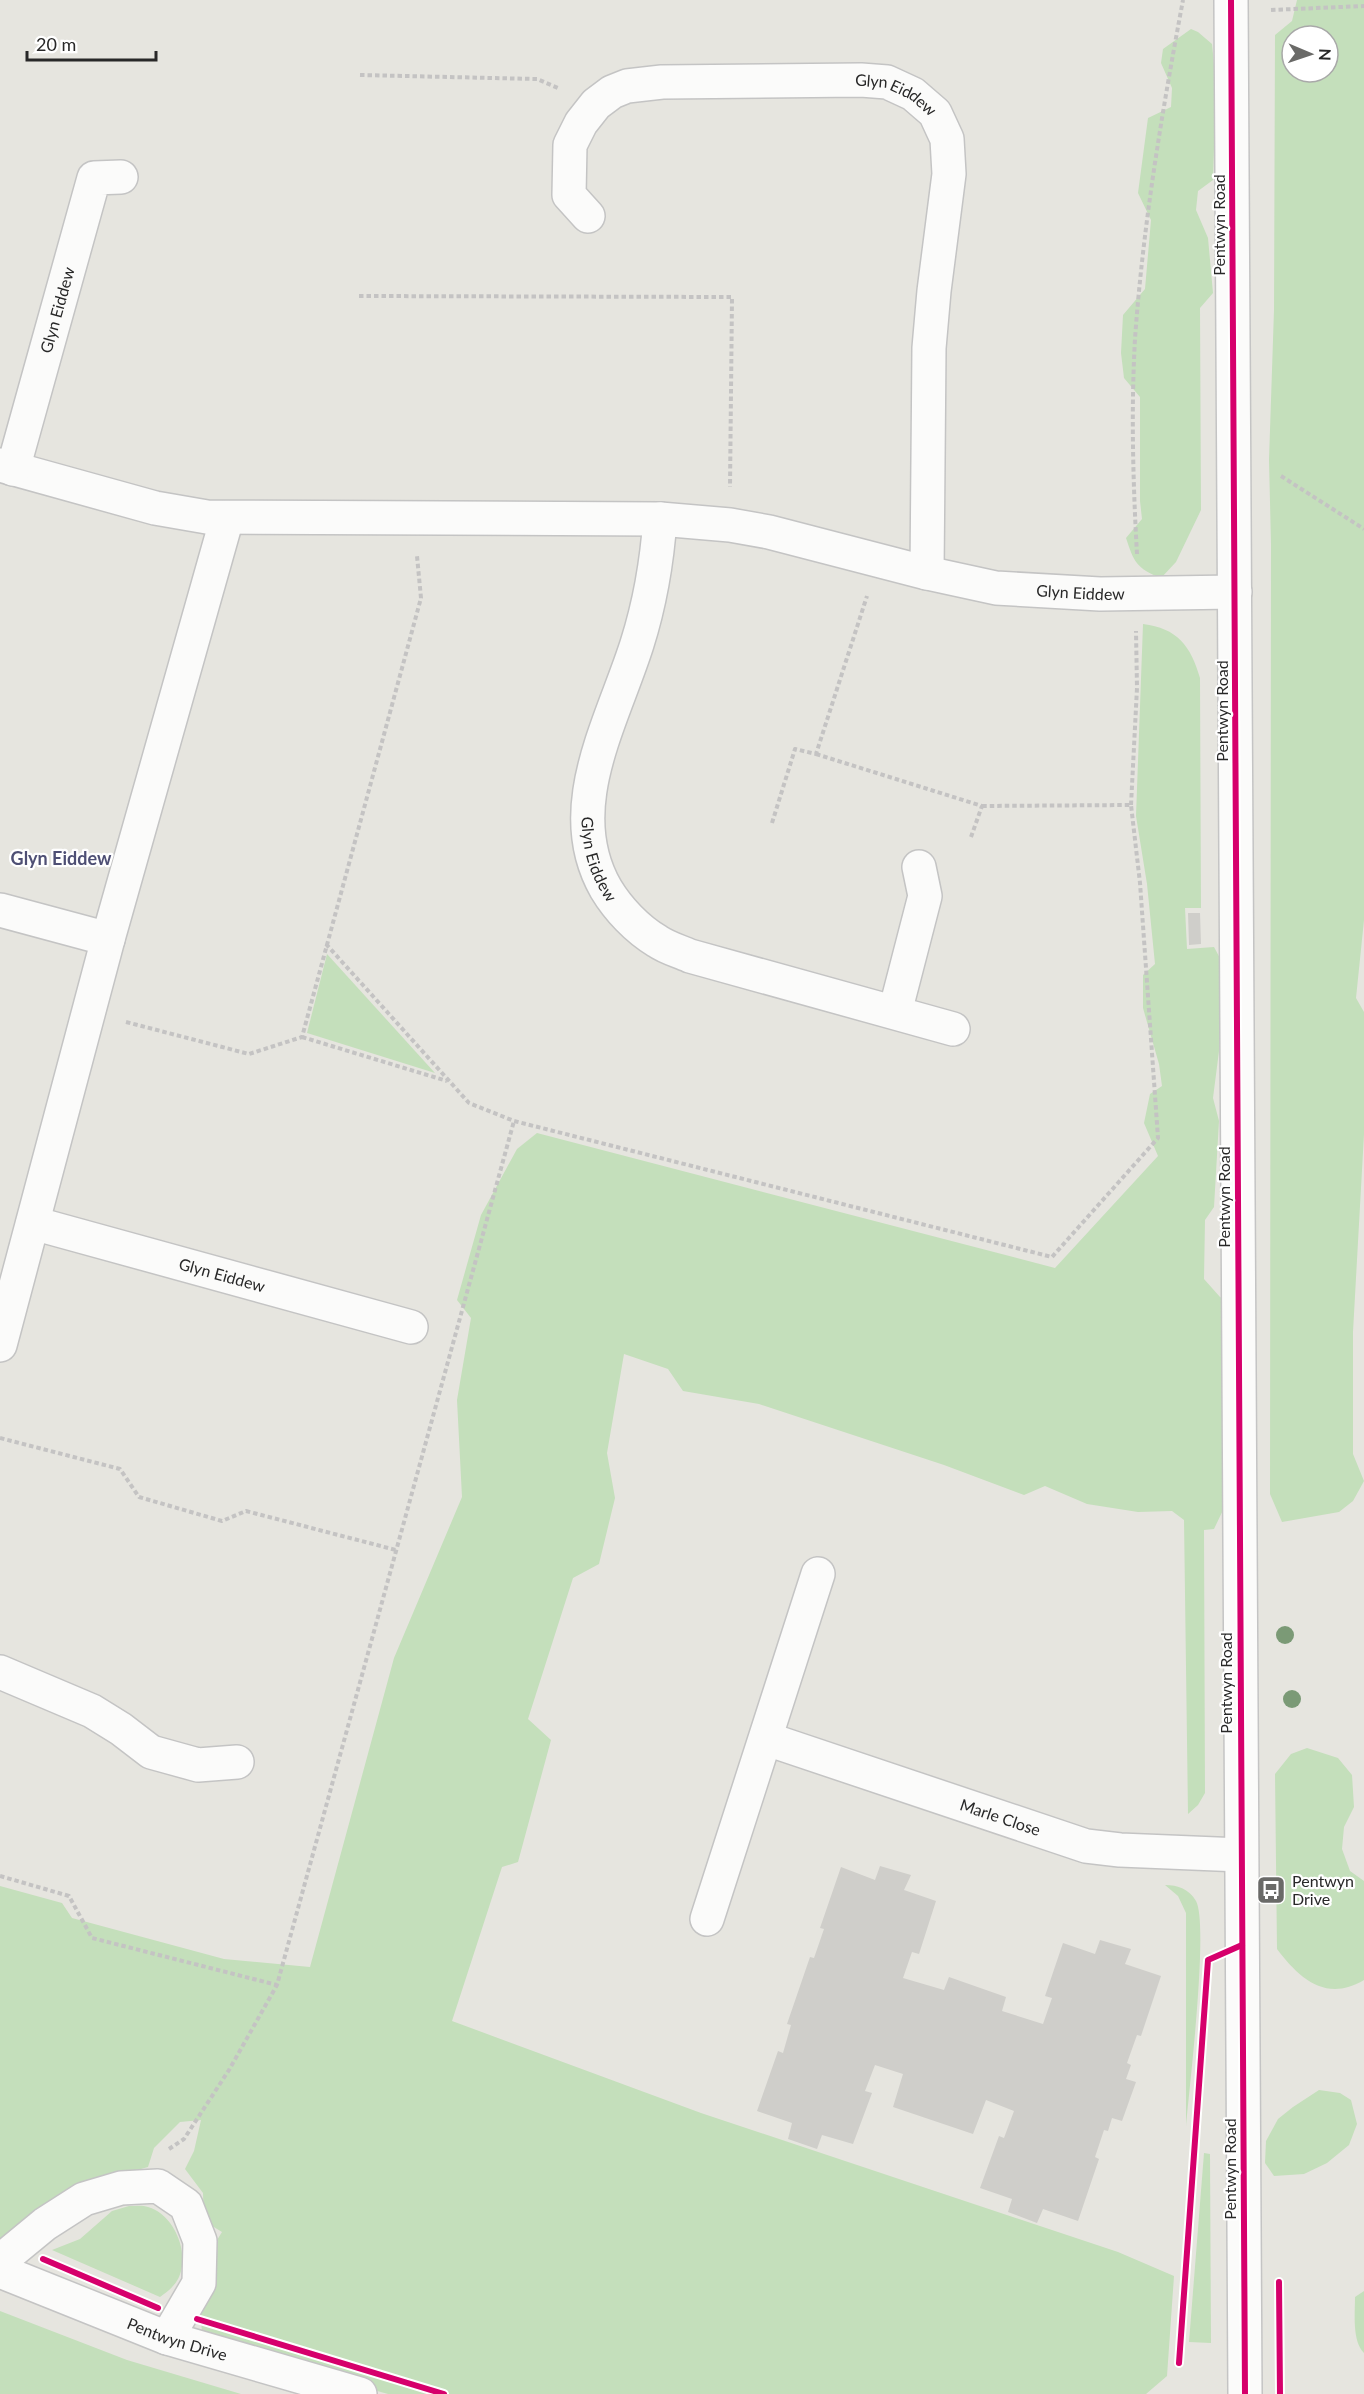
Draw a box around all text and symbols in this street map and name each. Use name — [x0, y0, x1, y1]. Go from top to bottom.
scale bar — [27, 24, 156, 62]
north arrow — [1280, 24, 1340, 84]
text: 20 m — [36, 33, 76, 55]
text: N — [1316, 48, 1335, 61]
street label: Glyn Eiddew — [855, 70, 941, 119]
street label: Pentwyn Road — [1209, 174, 1228, 276]
street label: Glyn Eiddew — [36, 264, 78, 355]
street label: Glyn Eiddew — [1036, 580, 1125, 603]
street label: Pentwyn Road — [1212, 660, 1231, 762]
street label: Glyn Eiddew — [579, 816, 622, 905]
district label: Glyn Eiddew — [11, 847, 112, 869]
street label: Pentwyn Road — [1214, 1146, 1233, 1248]
street label: Glyn Eiddew — [177, 1254, 268, 1296]
street label: Pentwyn Road — [1216, 1632, 1235, 1734]
street label: Marle Close — [958, 1794, 1043, 1839]
place label: Pentwyn Drive — [1292, 1871, 1354, 1908]
bus stop icon: Pentwyn Drive — [1255, 1874, 1287, 1906]
street label: Pentwyn Road — [1220, 2118, 1239, 2220]
street label: Pentwyn Drive — [125, 2313, 230, 2364]

